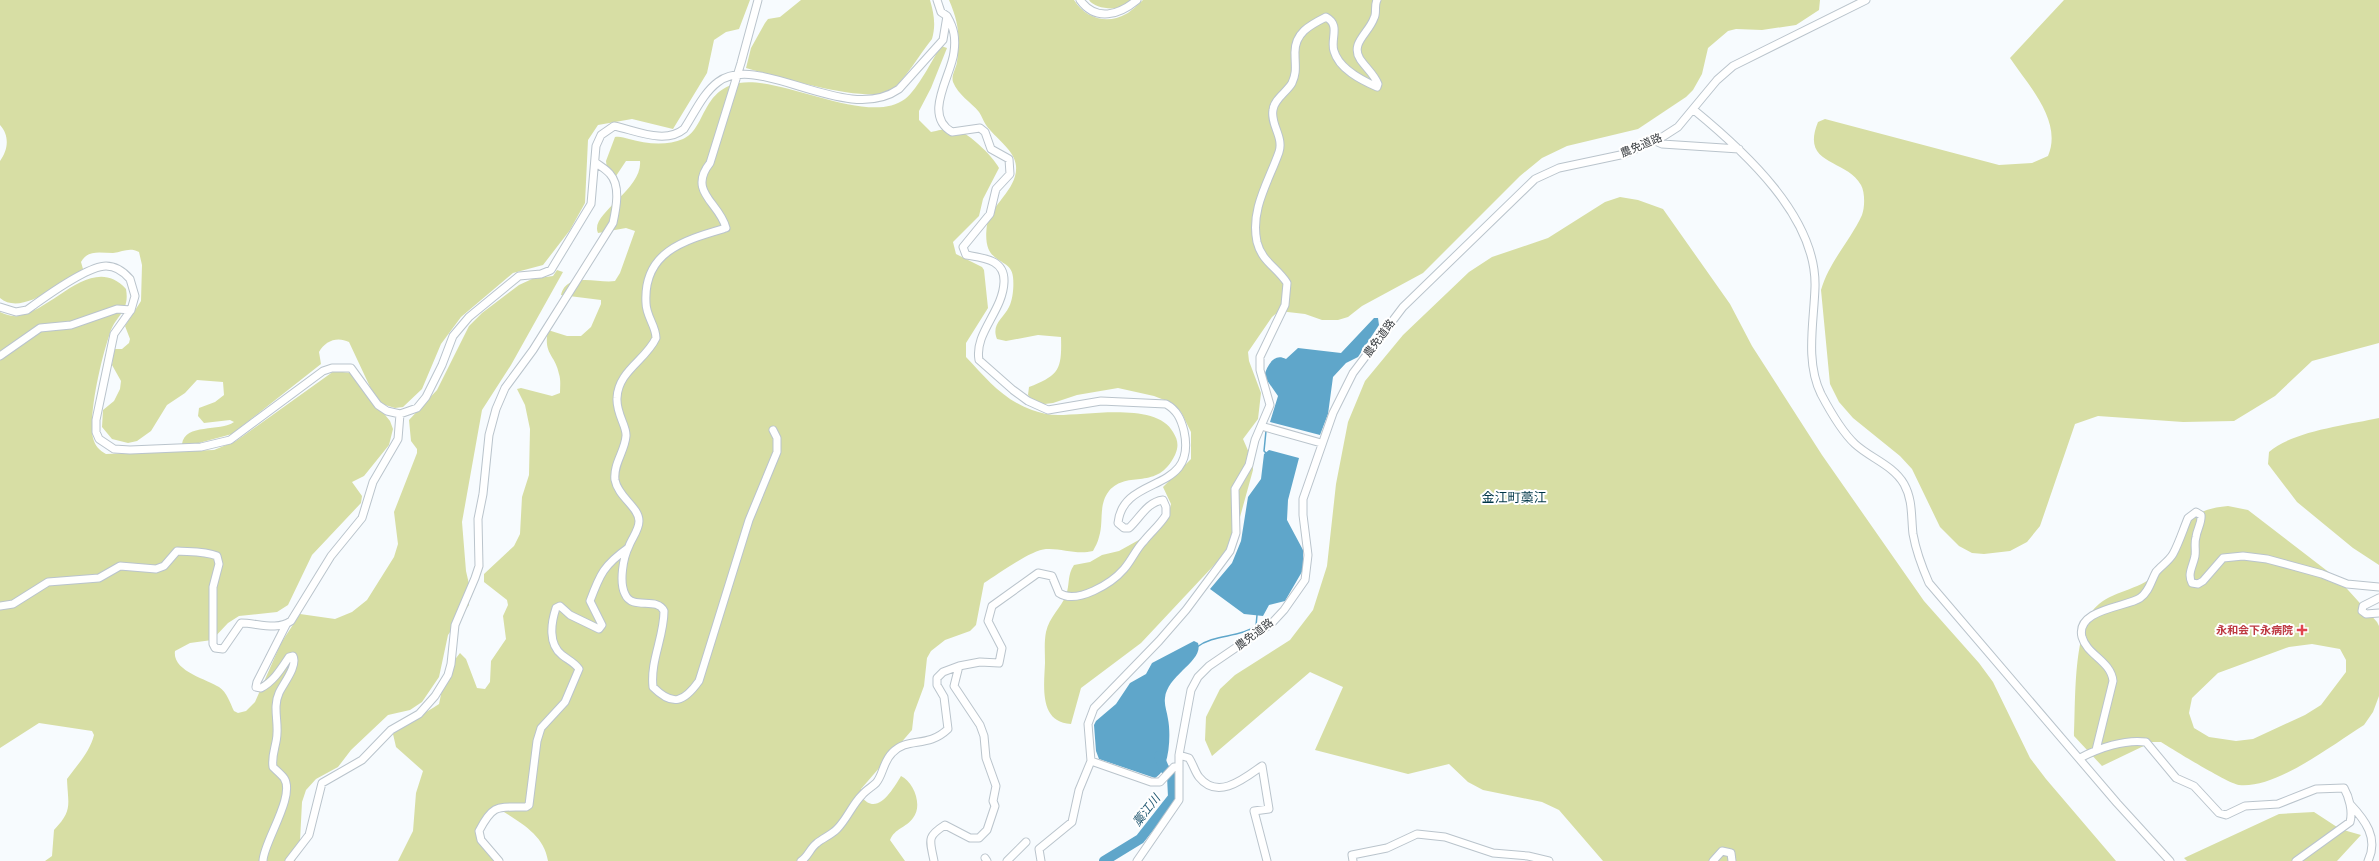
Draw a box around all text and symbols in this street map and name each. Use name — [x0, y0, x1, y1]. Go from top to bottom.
street label: 農免道路 — [1618, 129, 1664, 161]
street label: 農免道路 — [1359, 316, 1399, 360]
district label: 金江町藁江 — [1481, 487, 1547, 507]
street label: 農免道路 — [1232, 614, 1276, 654]
place label: 永和会下永病院 — [2216, 622, 2293, 638]
marker: 永和会下永病院 — [2296, 624, 2308, 636]
water label: 藁江川 — [1127, 788, 1166, 830]

